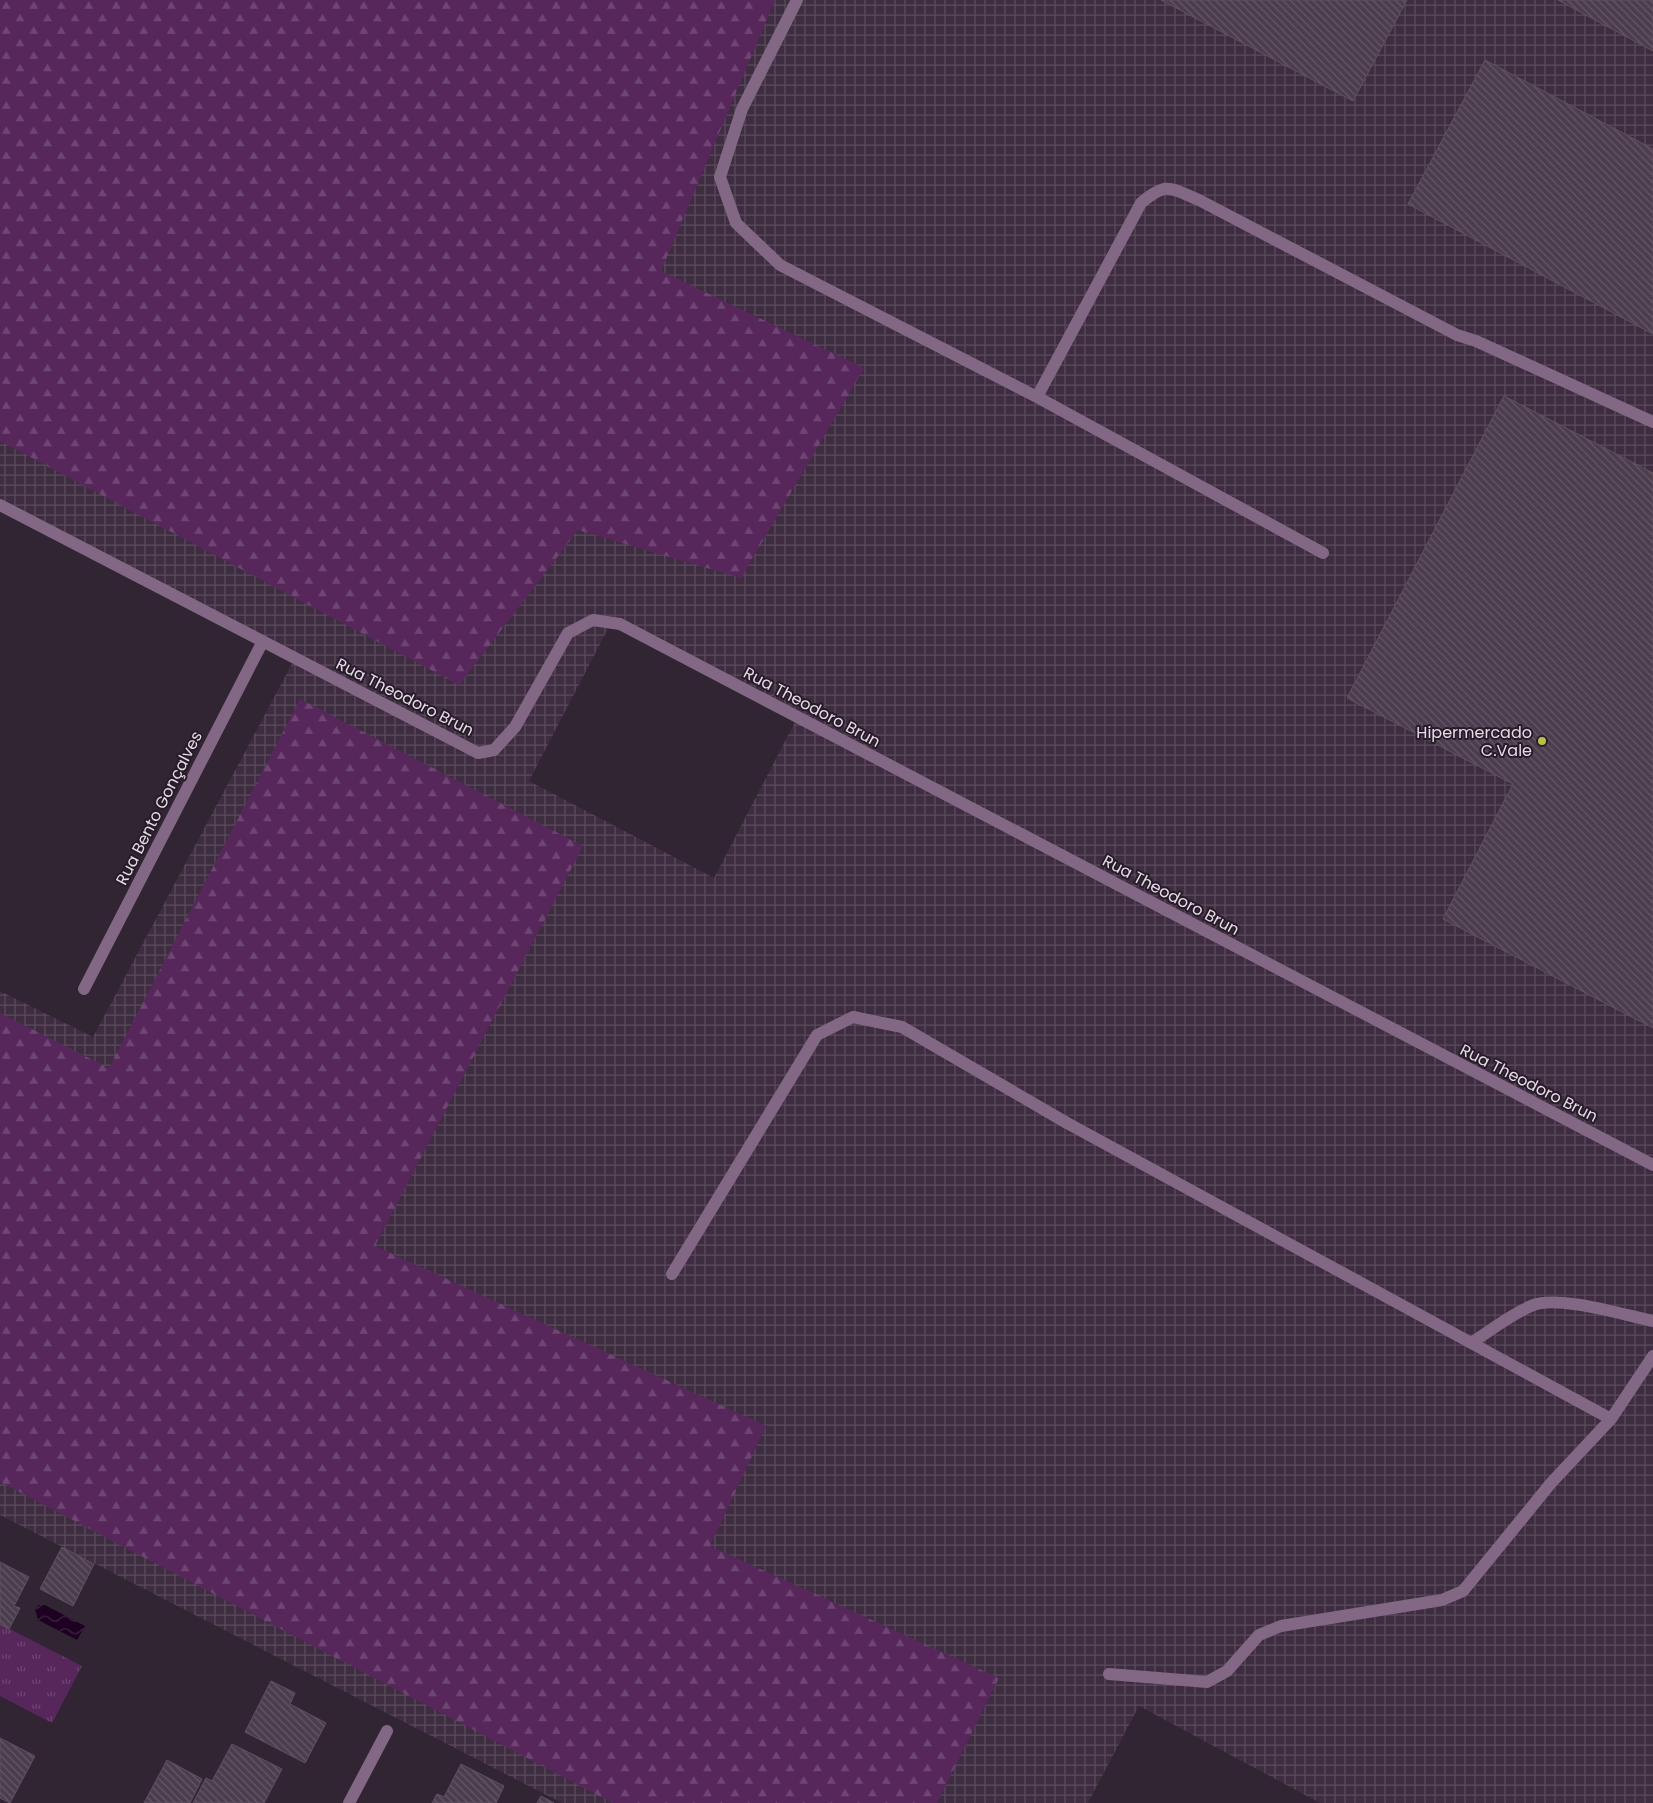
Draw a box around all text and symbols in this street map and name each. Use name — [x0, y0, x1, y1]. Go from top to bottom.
street label: Rua Theodoro Brun — [332, 652, 478, 742]
street label: Rua Theodoro Brun — [740, 661, 884, 753]
place label: Hipermercado C.Vale — [1416, 721, 1532, 762]
street label: Rua Bento Gonçalves — [110, 727, 208, 889]
marker: Hipermercado C.Vale — [1536, 735, 1548, 747]
street label: Rua Theodoro Brun — [1099, 849, 1243, 941]
street label: Rua Theodoro Brun — [1456, 1038, 1602, 1128]

